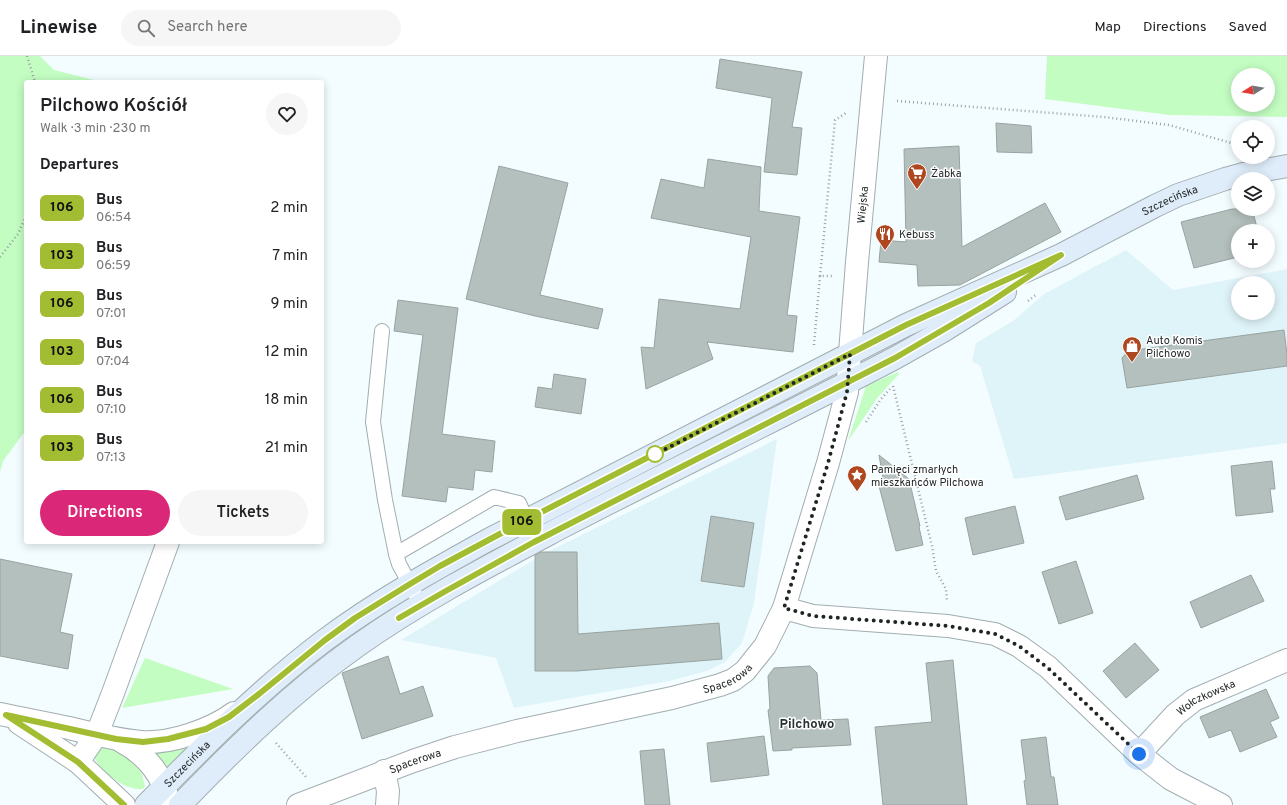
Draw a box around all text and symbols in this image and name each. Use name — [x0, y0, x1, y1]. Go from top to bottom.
search box — [121, 10, 401, 46]
text: Linewise — [20, 16, 97, 40]
icon: search — [135, 17, 157, 39]
text: Search here — [167, 18, 247, 37]
text: Map — [1095, 19, 1121, 36]
text: Directions — [1143, 19, 1207, 36]
text: Saved — [1229, 19, 1267, 36]
north arrow — [1231, 68, 1275, 112]
map controls — [1231, 68, 1275, 320]
button: heart — [266, 93, 308, 135]
text: Pilchowo Kościół — [40, 94, 187, 118]
button: locate — [1231, 120, 1275, 164]
text: Walk · 3 min · 230 m — [40, 121, 151, 137]
text: Departures — [40, 156, 119, 175]
supermarket icon: Żabka — [906, 162, 928, 190]
place label: Żabka — [931, 166, 962, 181]
button: layers — [1231, 172, 1275, 216]
street label: Szczecińska — [1140, 183, 1200, 220]
street label: Wiejska — [855, 185, 872, 224]
text: Bus — [96, 191, 123, 210]
text: 106 — [50, 199, 74, 216]
text: 2 min — [270, 199, 308, 218]
text: 06:54 — [96, 210, 131, 226]
restaurant icon: Kebuss — [874, 223, 896, 251]
button: + — [1231, 224, 1275, 268]
place label: Kebuss — [899, 228, 935, 242]
text: Bus — [96, 239, 123, 258]
text: 103 — [50, 247, 74, 264]
text: 7 min — [272, 247, 308, 266]
text: 06:59 — [96, 258, 131, 274]
button: − — [1231, 276, 1275, 320]
text: Bus — [96, 287, 123, 306]
text: 106 — [50, 295, 74, 312]
text: 9 min — [271, 295, 308, 314]
text: 07:01 — [96, 306, 126, 322]
place label: Auto Komis Pilchowo — [1146, 334, 1203, 361]
text: Bus — [96, 335, 123, 354]
shop icon: Auto Komis Pilchowo — [1121, 335, 1143, 363]
text: 103 — [50, 343, 74, 360]
text: 12 min — [265, 343, 308, 362]
text: 07:04 — [96, 354, 130, 370]
text: Bus — [96, 383, 123, 402]
text: 106 — [50, 391, 74, 408]
text: 18 min — [265, 391, 308, 410]
text: 07:10 — [96, 402, 126, 418]
text: Bus — [96, 431, 123, 450]
text: 103 — [50, 439, 74, 456]
text: 21 min — [265, 439, 308, 458]
unlabelled marker — [646, 445, 664, 463]
text: 07:13 — [96, 450, 126, 466]
place label: Pamięci zmarłych mieszkańców Pilchowa — [871, 463, 984, 490]
place icon: Pamięci zmarłych mieszkańców Pilchowa — [846, 464, 868, 492]
button: Directions — [40, 490, 170, 536]
button: Tickets — [178, 490, 308, 536]
line badge: 106 — [499, 509, 545, 535]
text: 106 — [510, 513, 534, 530]
street label: Spacerowa — [701, 661, 756, 697]
street label: Wołczkowska — [1174, 677, 1238, 719]
district label: Pilchowo — [780, 717, 834, 733]
street label: Szczecińska — [161, 738, 214, 791]
your location — [1129, 744, 1149, 764]
street label: Spacerowa — [387, 746, 443, 777]

